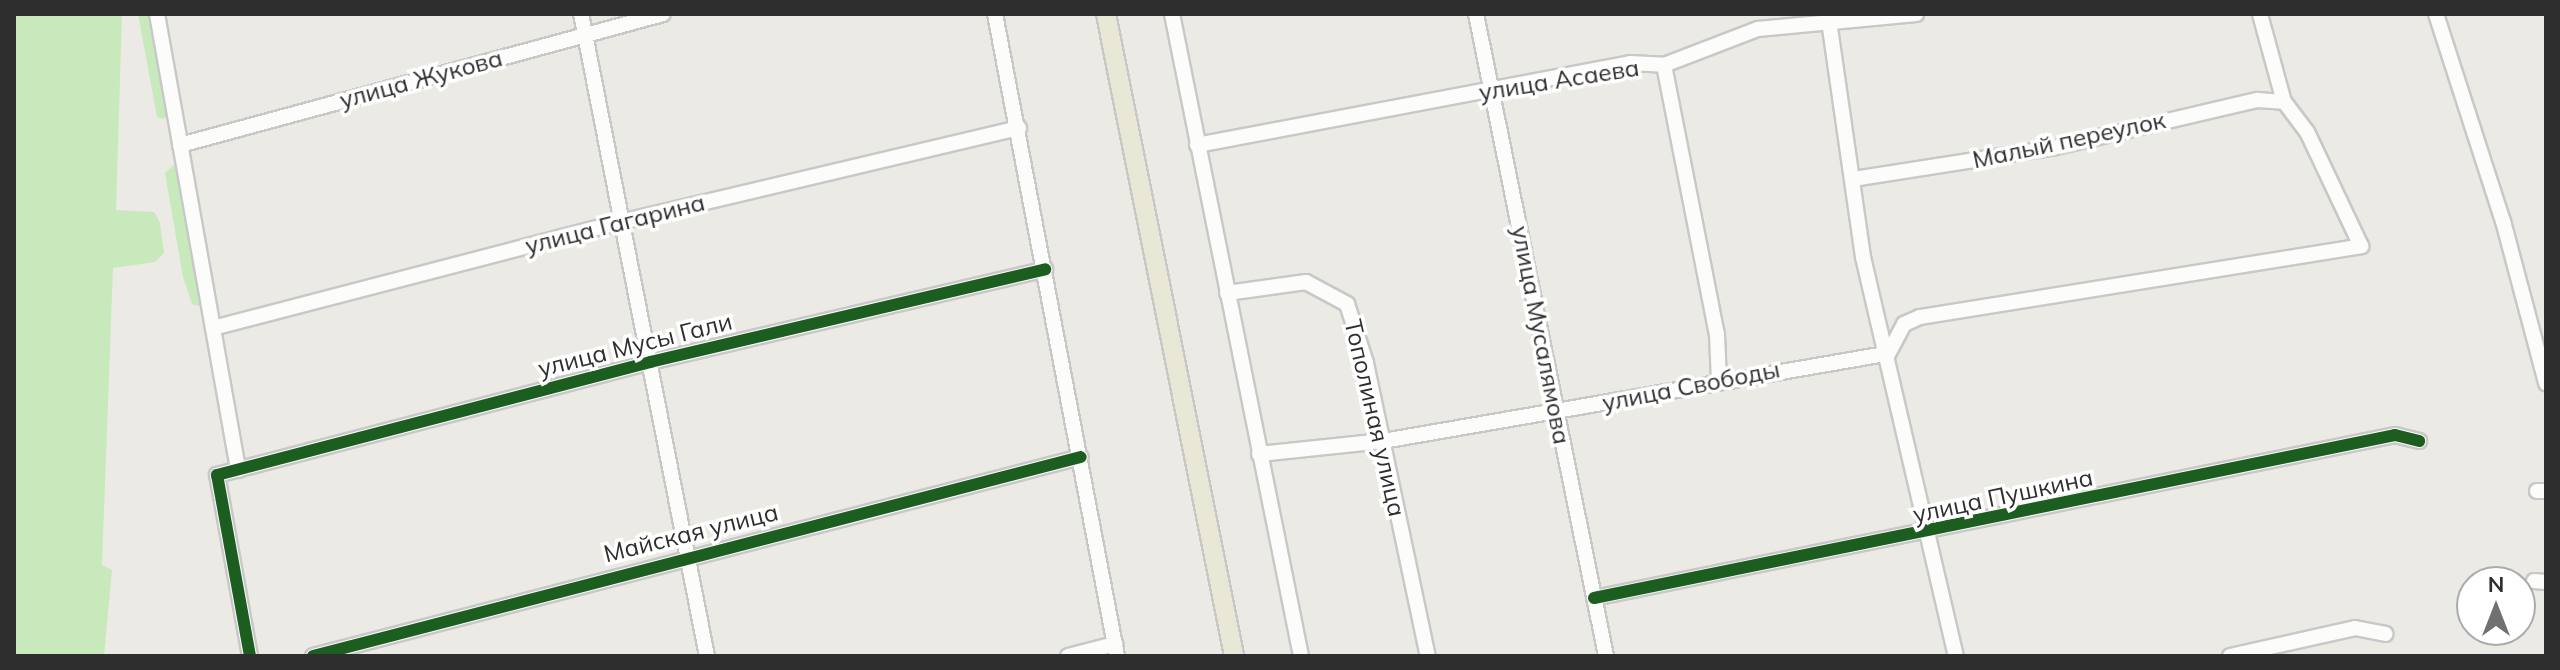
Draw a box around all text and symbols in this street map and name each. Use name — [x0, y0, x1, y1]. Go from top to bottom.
street label: улица Жукова — [336, 43, 506, 115]
street label: улица Асаева — [1477, 53, 1641, 107]
street label: Малый переулок — [1970, 106, 2168, 174]
street label: улица Гагарина — [522, 188, 708, 260]
street label: улица Мусалямова — [1506, 223, 1576, 447]
street label: улица Мусы Гали — [535, 307, 735, 383]
street label: Тополиная улица — [1338, 317, 1412, 519]
street label: улица Свободы — [1600, 355, 1782, 417]
street label: улица Пушкина — [1910, 463, 2096, 529]
street label: Майская улица — [601, 497, 781, 569]
north arrow — [2456, 566, 2536, 646]
text: N — [2488, 570, 2504, 598]

